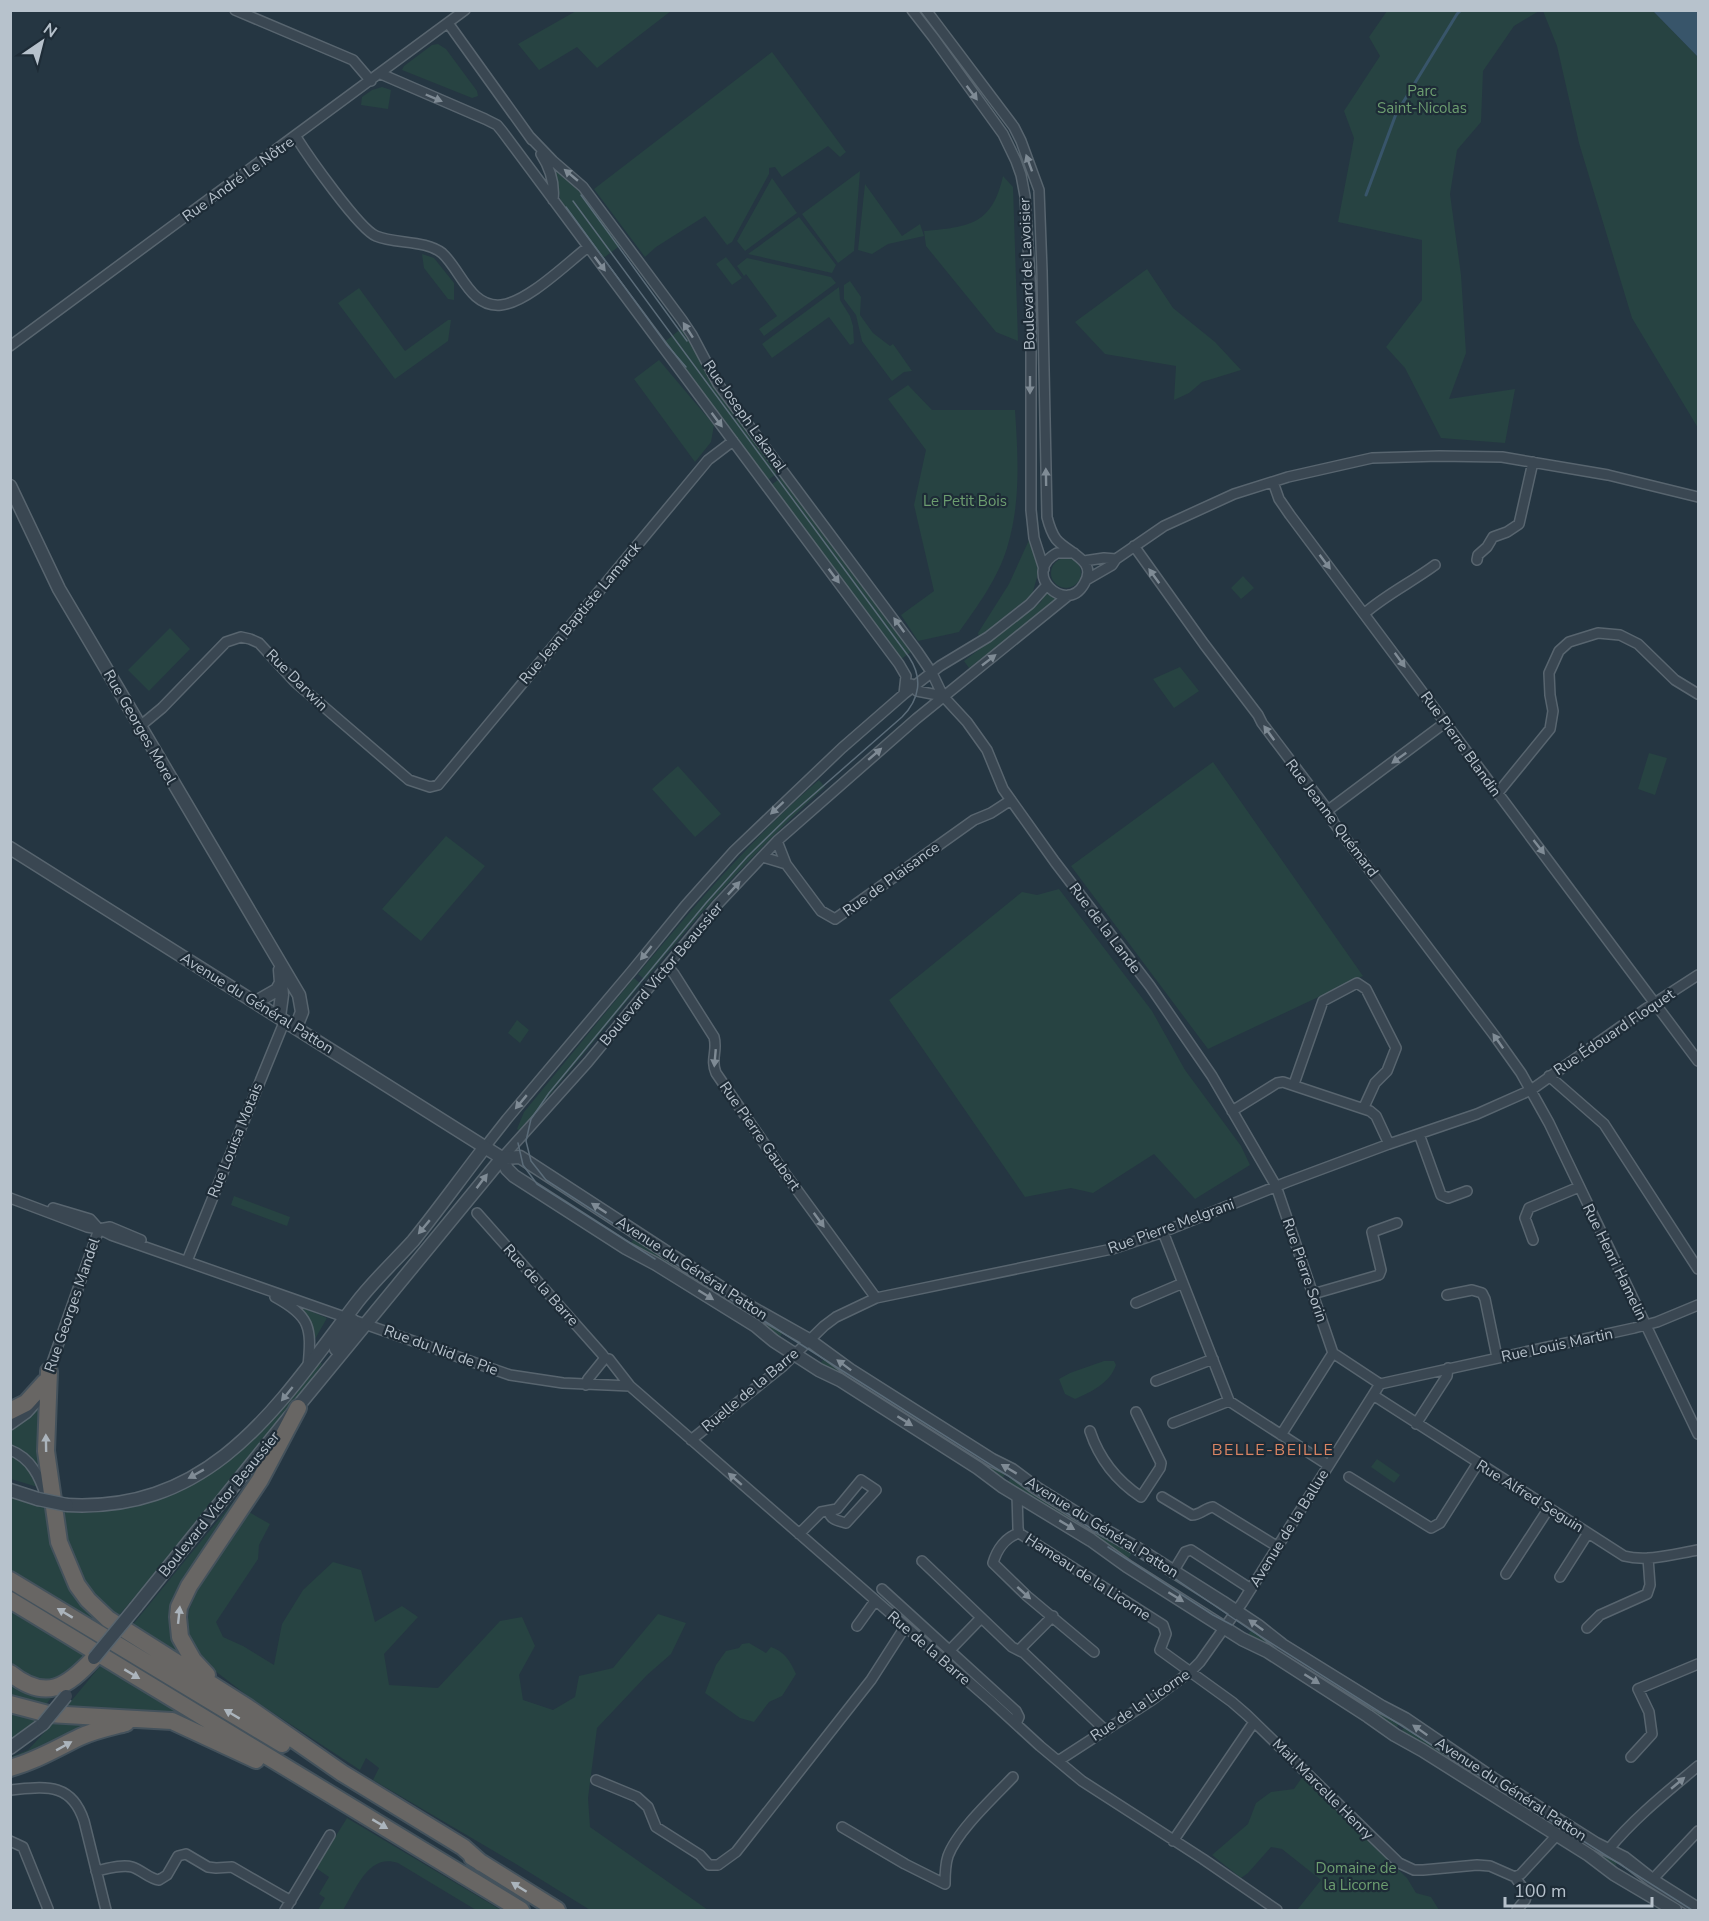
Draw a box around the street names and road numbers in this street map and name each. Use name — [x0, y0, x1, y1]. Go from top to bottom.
street label: Rue André Le Nôtre — [178, 132, 298, 226]
street label: Boulevard de Lavoisier — [1014, 197, 1040, 351]
street label: Rue Joseph Lakanal — [699, 356, 791, 476]
street label: Rue Jean Baptiste Lamarck — [515, 537, 646, 688]
street label: Rue Darwin — [262, 645, 332, 715]
street label: Rue Georges Morel — [99, 666, 181, 789]
street label: Rue Pierre Blandin — [1416, 687, 1506, 801]
street label: Rue Jeanne Quémard — [1281, 755, 1383, 881]
street label: Rue de Plaisance — [839, 837, 943, 921]
street label: Rue de la Lande — [1064, 879, 1146, 977]
street label: Boulevard Victor Beaussier — [595, 897, 727, 1050]
street label: Avenue du Général Patton — [177, 948, 337, 1058]
street label: Rue Édouard Floquet — [1550, 984, 1679, 1080]
street label: Rue Pierre Gaubert — [715, 1078, 806, 1195]
street label: Rue Louisa Motais — [203, 1079, 267, 1201]
street label: Rue Pierre Melgrani — [1105, 1194, 1237, 1258]
street label: Rue Henri Hamelin — [1578, 1200, 1652, 1324]
street label: Avenue du Général Patton — [612, 1211, 772, 1325]
street label: Rue Pierre Sorin — [1278, 1215, 1332, 1325]
street label: Rue Georges Mandel — [40, 1235, 105, 1375]
street label: Rue de la Barre — [499, 1240, 583, 1330]
street label: Rue du Nid de Pie — [381, 1320, 501, 1380]
street label: Rue Louis Martin — [1499, 1323, 1615, 1367]
street label: Ruelle de la Barre — [697, 1344, 803, 1436]
street label: Boulevard Victor Beaussier — [154, 1427, 284, 1581]
street label: Rue Alfred Seguin — [1473, 1455, 1587, 1537]
street label: Avenue de la Ballue — [1245, 1465, 1333, 1591]
street label: Avenue du Général Patton — [1022, 1472, 1182, 1582]
street label: Hameau de la Licorne — [1021, 1529, 1155, 1625]
street label: Rue de la Barre — [883, 1606, 975, 1690]
street label: Rue de la Licorne — [1086, 1664, 1194, 1746]
street label: Avenue du Général Patton — [1431, 1732, 1591, 1846]
street label: Mail Marcelle Henry — [1268, 1734, 1378, 1844]

